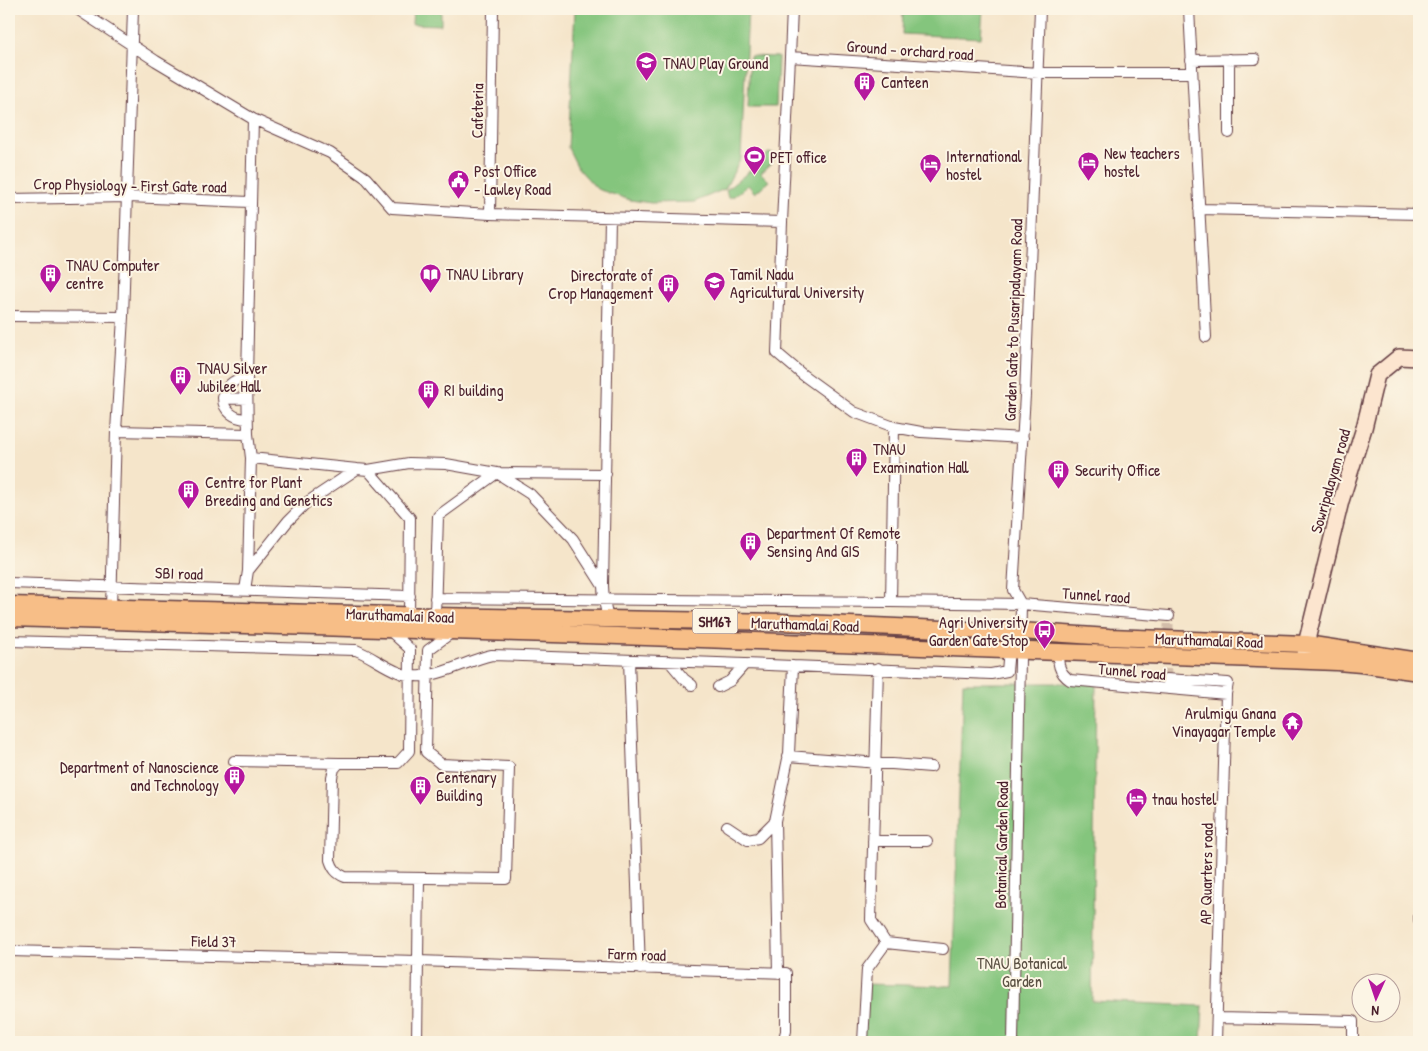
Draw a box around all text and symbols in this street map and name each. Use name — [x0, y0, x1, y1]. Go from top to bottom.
street label: Ground - orchard road — [846, 35, 974, 65]
school or university icon: TNAU Play Ground — [635, 51, 659, 82]
place label: TNAU Play Ground — [663, 52, 768, 74]
building icon: Canteen — [853, 70, 877, 101]
place label: Canteen — [881, 71, 929, 93]
street label: Cafeteria — [466, 83, 488, 139]
place label: New teachers hostel — [1104, 142, 1180, 182]
sports icon: PET office — [742, 145, 766, 176]
place label: International hostel — [946, 145, 1023, 185]
place label: PET office — [770, 146, 828, 168]
hotel icon: New teachers hostel — [1076, 150, 1100, 181]
hotel icon: International hostel — [918, 153, 942, 184]
place label: Post Office - Lawley Road — [474, 160, 551, 200]
public building icon: Post Office - Lawley Road — [446, 168, 470, 199]
street label: Crop Physiology - First Gate road — [33, 172, 227, 198]
street label: Garden Gate to Pusaripalayam Road — [998, 218, 1028, 422]
place label: TNAU Computer centre — [66, 254, 160, 294]
building icon: TNAU Computer centre — [38, 262, 62, 293]
library icon: TNAU Library — [418, 262, 442, 293]
place label: TNAU Library — [446, 263, 524, 285]
place label: Tamil Nadu Agricultural University — [730, 263, 865, 303]
place label: Directorate of Crop Management — [548, 264, 653, 304]
school or university icon: Tamil Nadu Agricultural University — [702, 271, 726, 302]
building icon: Directorate of Crop Management — [657, 272, 681, 303]
place label: TNAU Silver Jubilee Hall — [197, 357, 267, 397]
building icon: TNAU Silver Jubilee Hall — [169, 365, 193, 396]
building icon: RI building — [416, 378, 440, 409]
place label: RI building — [444, 379, 504, 401]
street label: Sowripalayam road — [1305, 426, 1355, 536]
place label: TNAU Examination Hall — [873, 438, 969, 478]
building icon: TNAU Examination Hall — [845, 446, 869, 477]
building icon: Security Office — [1047, 458, 1071, 489]
place label: Security Office — [1075, 459, 1161, 481]
place label: Centre for Plant Breeding and Genetics — [205, 471, 332, 511]
building icon: Centre for Plant Breeding and Genetics — [177, 479, 201, 510]
place label: Department Of Remote Sensing And GIS — [767, 522, 901, 562]
building icon: Department Of Remote Sensing And GIS — [739, 530, 763, 561]
street label: SBI road — [155, 561, 203, 585]
street label: Tunnel raod — [1061, 582, 1131, 608]
street label: Maruthamalai Road — [346, 602, 454, 628]
road number: SH167 — [692, 608, 738, 634]
street label: Maruthamalai Road — [751, 611, 859, 637]
place label: Agri University Garden Gate Stop — [929, 611, 1028, 651]
bus stop icon: Agri University Garden Gate Stop — [1032, 619, 1056, 650]
street label: Maruthamalai Road — [1155, 627, 1263, 653]
street label: Tunnel road — [1097, 657, 1167, 685]
place label: Arulmigu Gnana Vinayagar Temple — [1171, 702, 1277, 742]
temple icon: Arulmigu Gnana Vinayagar Temple — [1280, 710, 1304, 741]
place label: Department of Nanoscience and Technology — [60, 756, 220, 796]
building icon: Department of Nanoscience and Technology — [223, 764, 247, 795]
place label: Centenary Building — [436, 766, 497, 806]
building icon: Centenary Building — [408, 774, 432, 805]
street label: Botanical Garden Road — [989, 781, 1013, 909]
hotel icon: tnau hostel — [1124, 787, 1148, 818]
place label: tnau hostel — [1152, 788, 1217, 810]
street label: AP Quarters road — [1194, 823, 1218, 925]
street label: Field 37 — [190, 930, 237, 952]
street label: Farm road — [607, 942, 666, 966]
park label: TNAU Botanical Garden — [977, 952, 1068, 992]
north arrow — [1350, 974, 1400, 1024]
text: N — [1371, 1002, 1380, 1021]

